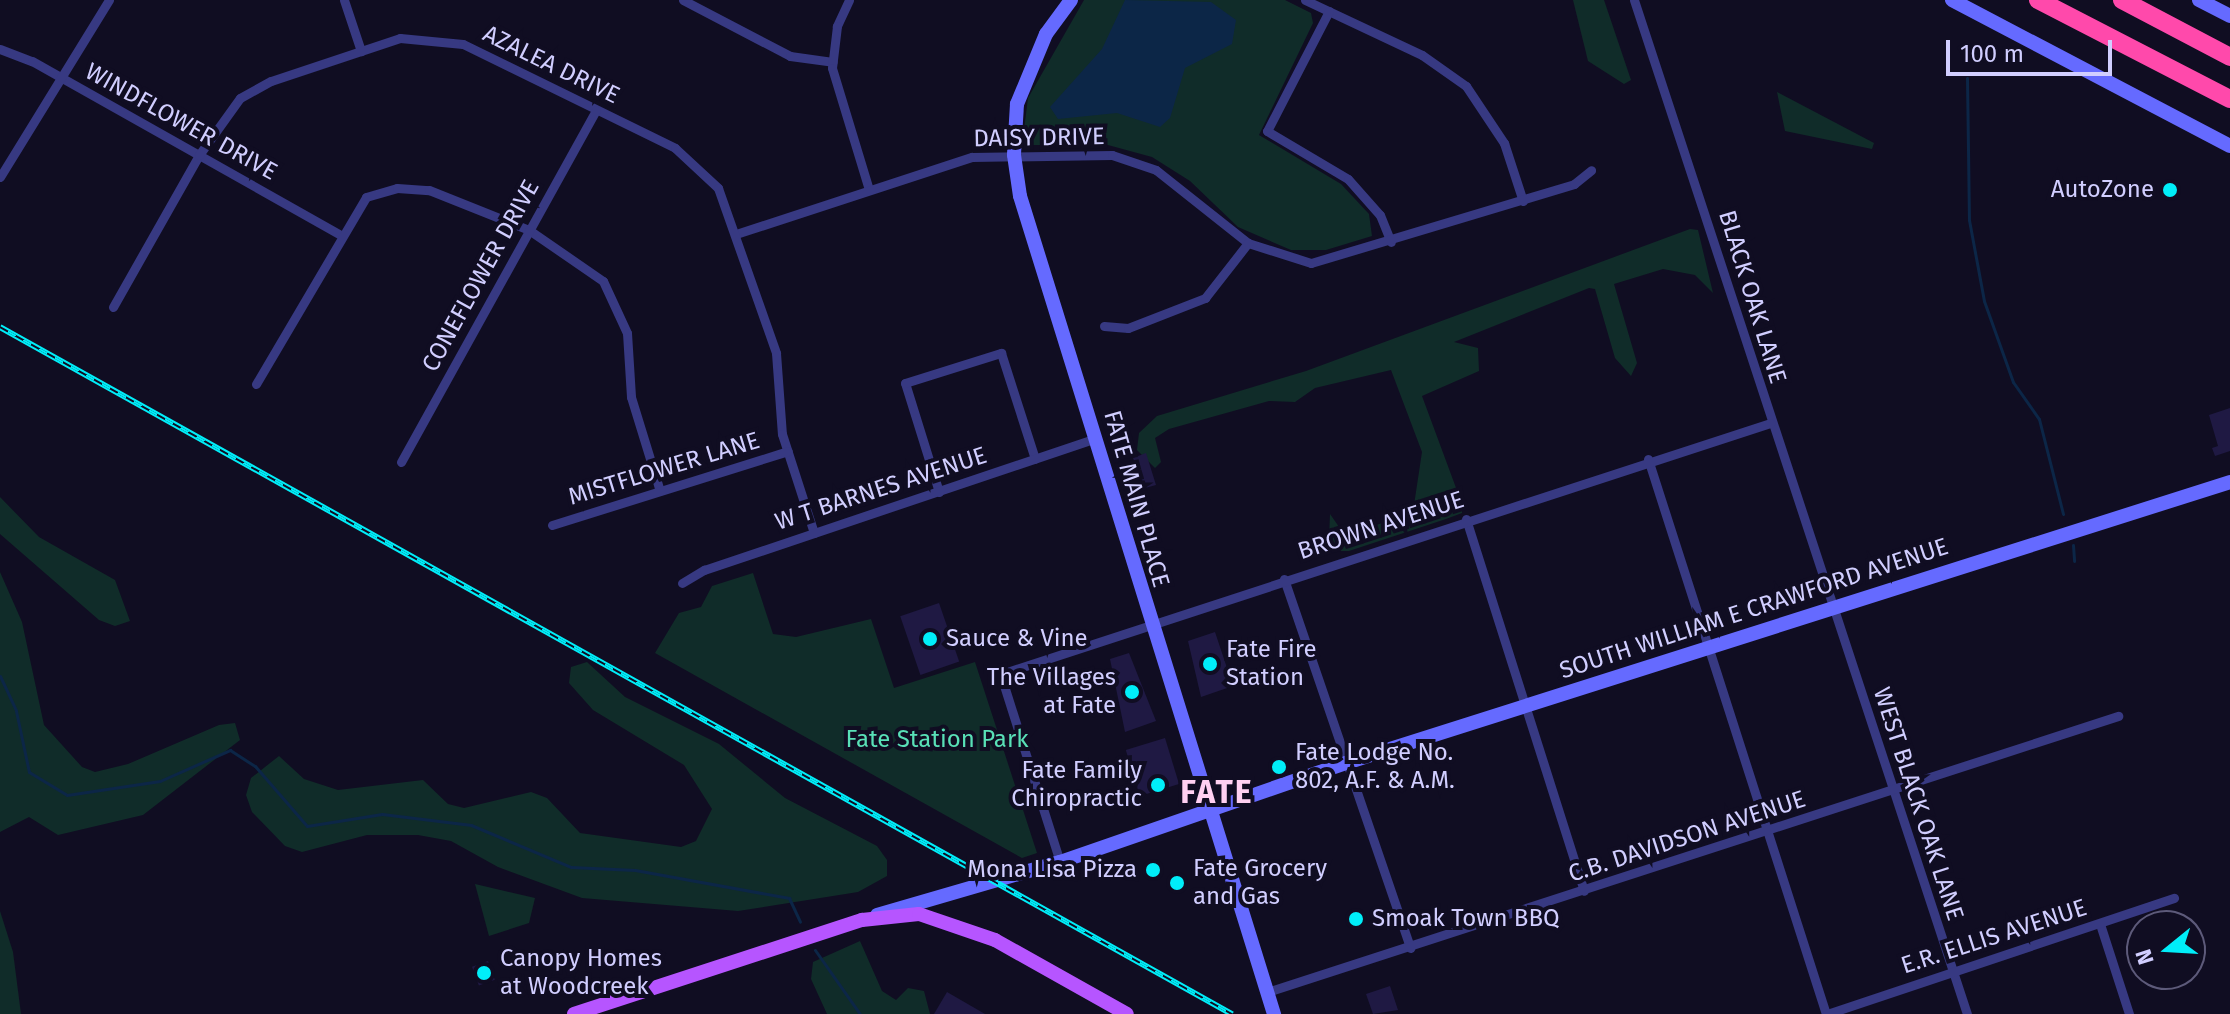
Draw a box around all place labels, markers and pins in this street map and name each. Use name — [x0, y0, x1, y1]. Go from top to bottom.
place label: AutoZone — [2051, 176, 2154, 204]
marker: AutoZone — [2161, 181, 2179, 199]
place label: Sauce & Vine — [946, 625, 1088, 653]
marker: Sauce & Vine — [921, 630, 939, 648]
place label: Fate Fire Station — [1226, 636, 1316, 692]
marker: Fate Fire Station — [1201, 655, 1219, 673]
place label: The Villages at Fate — [987, 664, 1116, 720]
marker: The Villages at Fate — [1123, 683, 1141, 701]
place label: Fate Lodge No. 802, A.F. & A.M. — [1295, 739, 1455, 795]
place label: Fate Family Chiropractic — [1011, 757, 1142, 813]
marker: Fate Lodge No. 802, A.F. & A.M. — [1270, 758, 1288, 776]
marker: Fate Family Chiropractic — [1149, 776, 1167, 794]
place label: Fate Grocery and Gas — [1193, 855, 1327, 911]
place label: Mona Lisa Pizza — [967, 856, 1137, 884]
marker: Mona Lisa Pizza — [1144, 861, 1162, 879]
marker: Fate Grocery and Gas — [1168, 874, 1186, 892]
place label: Smoak Town BBQ — [1372, 905, 1560, 933]
marker: Smoak Town BBQ — [1347, 910, 1365, 928]
place label: Canopy Homes at Woodcreek — [500, 945, 662, 1001]
marker: Canopy Homes at Woodcreek — [475, 964, 493, 982]

